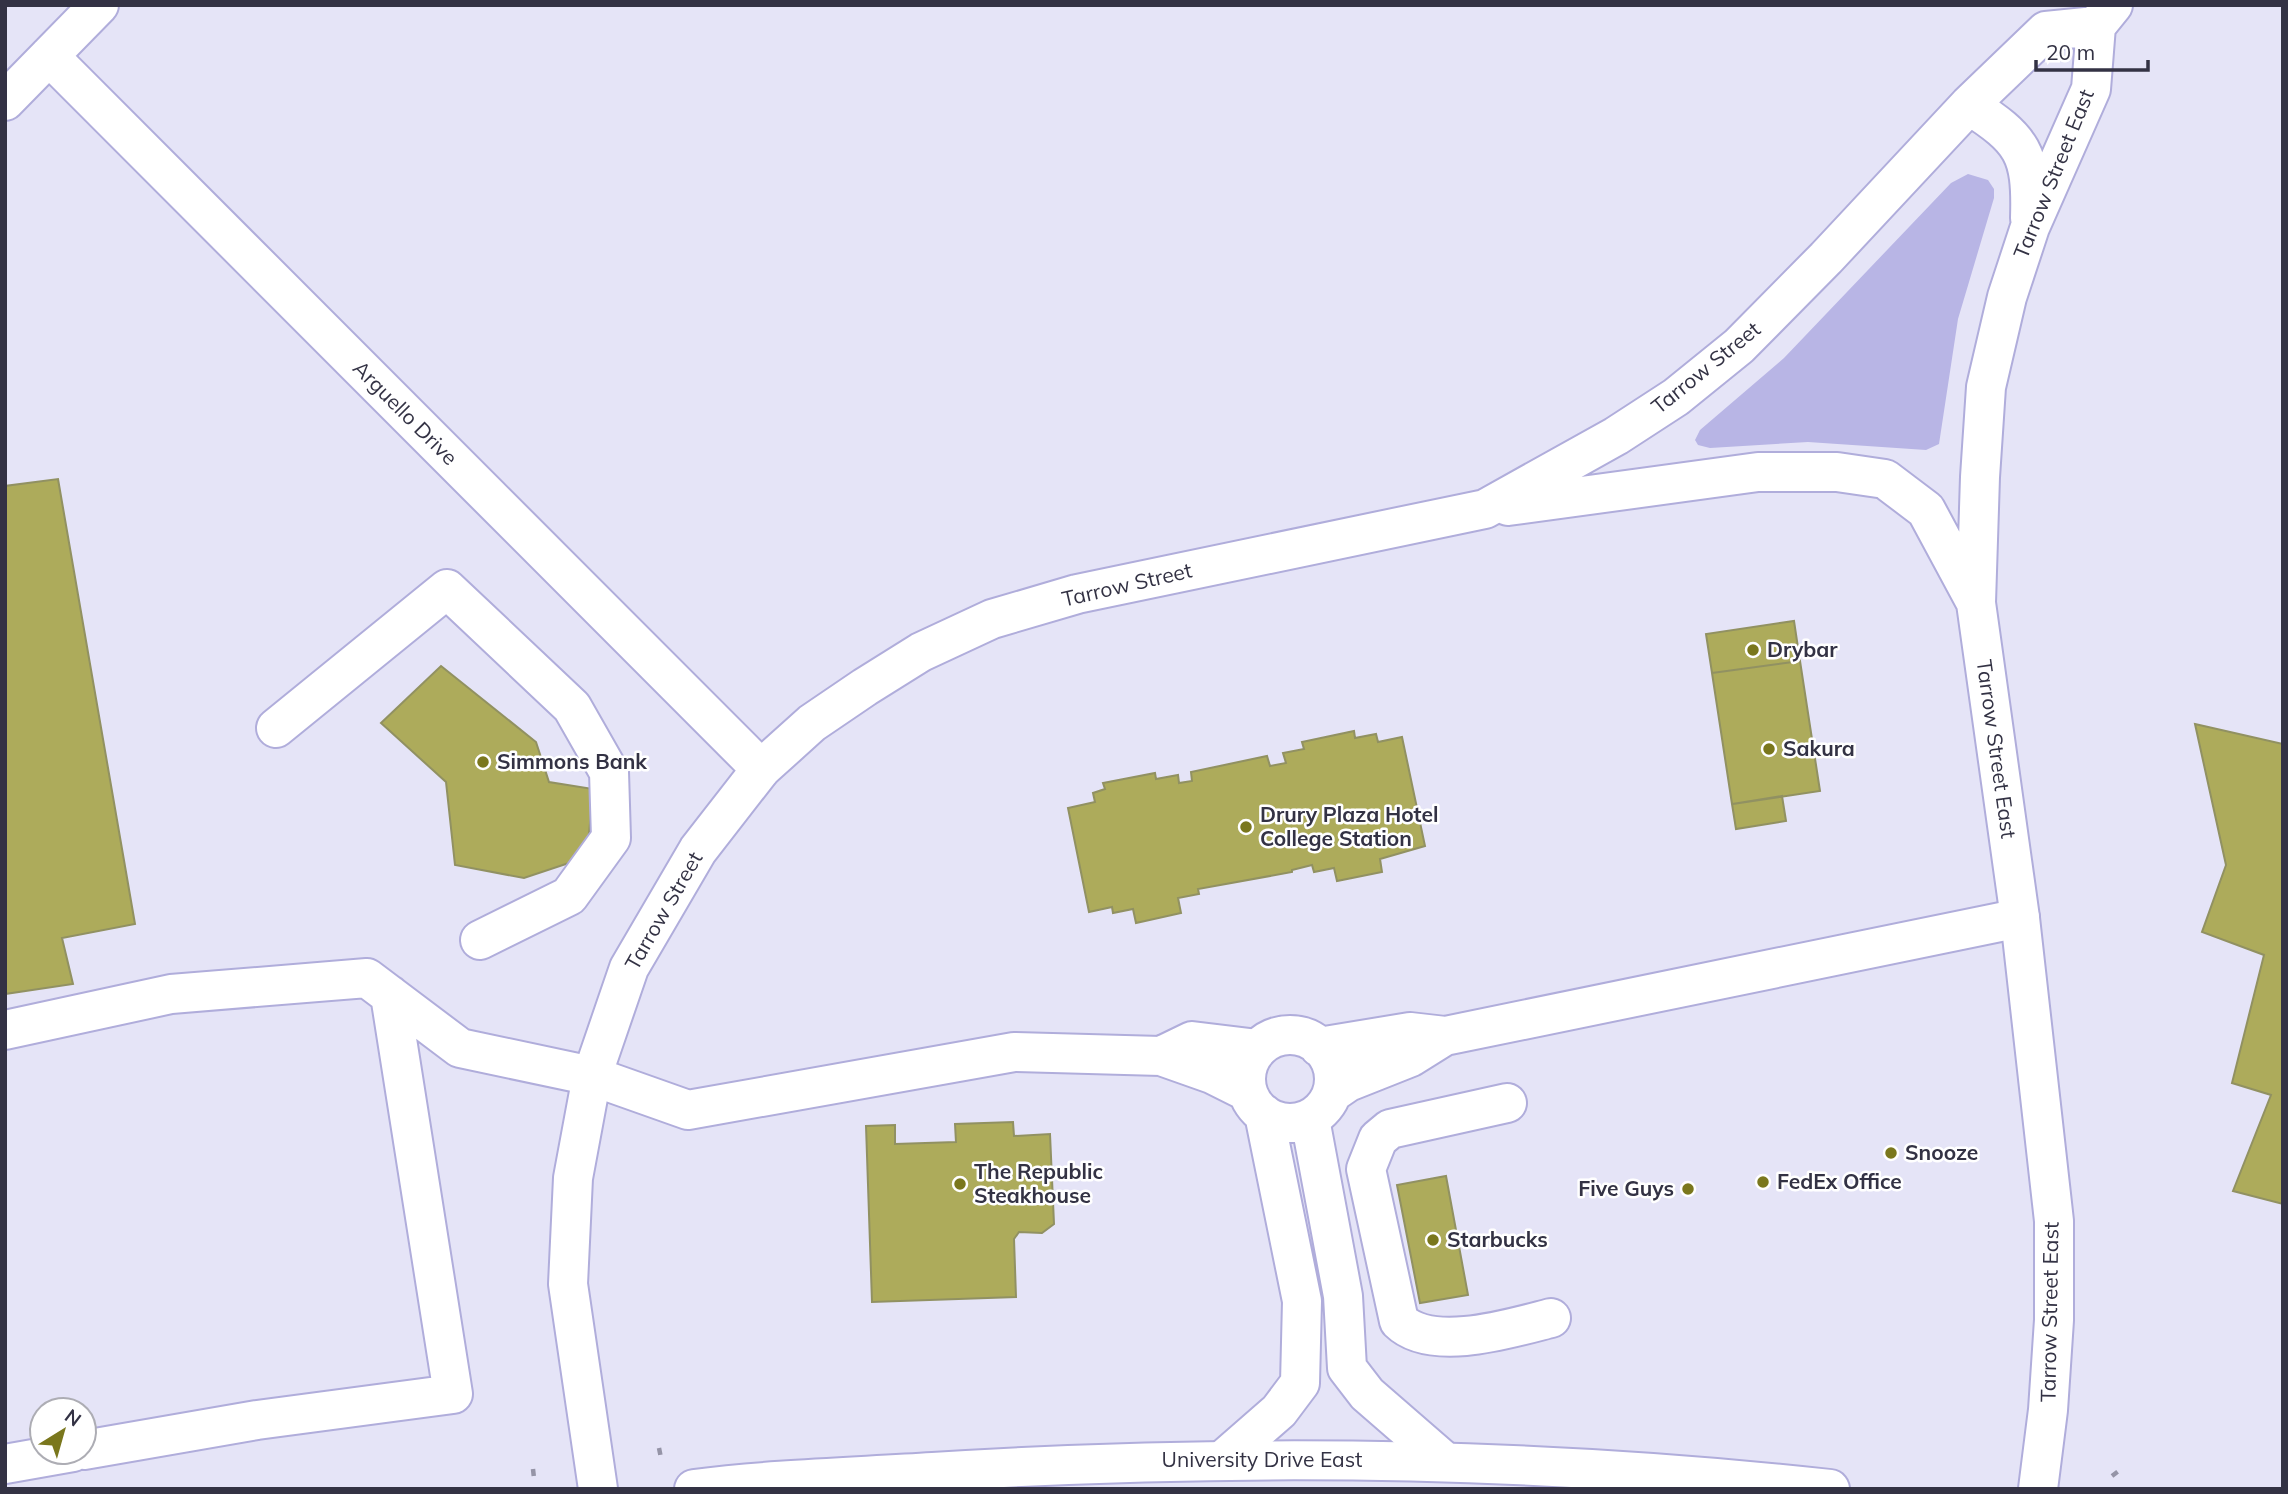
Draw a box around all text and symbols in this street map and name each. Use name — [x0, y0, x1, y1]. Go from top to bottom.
scale bar — [2036, 28, 2148, 72]
text: 20 m — [2046, 39, 2095, 65]
street label: Tarrow Street East — [2007, 85, 2099, 262]
street label: Tarrow Street — [1646, 315, 1765, 419]
street label: Arguello Drive — [348, 355, 463, 470]
street label: Tarrow Street — [1059, 556, 1194, 612]
place label: Drybar — [1767, 636, 1838, 662]
marker: Drybar — [1745, 642, 1761, 658]
street label: Tarrow Street East — [1972, 658, 2022, 840]
place label: Sakura — [1783, 735, 1855, 761]
marker: Sakura — [1761, 741, 1777, 757]
place label: Simmons Bank — [497, 748, 647, 774]
marker: Simmons Bank — [475, 754, 491, 770]
place label: Drury Plaza Hotel College Station — [1260, 801, 1438, 851]
marker: Drury Plaza Hotel College Station — [1238, 819, 1254, 835]
street label: Tarrow Street — [619, 847, 708, 974]
place label: Snooze — [1905, 1139, 1978, 1165]
marker: Snooze — [1883, 1145, 1899, 1161]
place label: The Republic Steakhouse — [974, 1158, 1103, 1208]
place label: FedEx Office — [1777, 1168, 1902, 1194]
marker: FedEx Office — [1755, 1174, 1771, 1190]
place label: Five Guys — [1578, 1175, 1674, 1201]
marker: The Republic Steakhouse — [952, 1176, 968, 1192]
marker: Five Guys — [1680, 1181, 1696, 1197]
street label: Tarrow Street East — [2034, 1222, 2064, 1402]
place label: Starbucks — [1447, 1226, 1548, 1252]
marker: Starbucks — [1425, 1232, 1441, 1248]
north arrow — [28, 1396, 98, 1466]
text: N — [60, 1404, 86, 1431]
street label: University Drive East — [1162, 1446, 1362, 1472]

